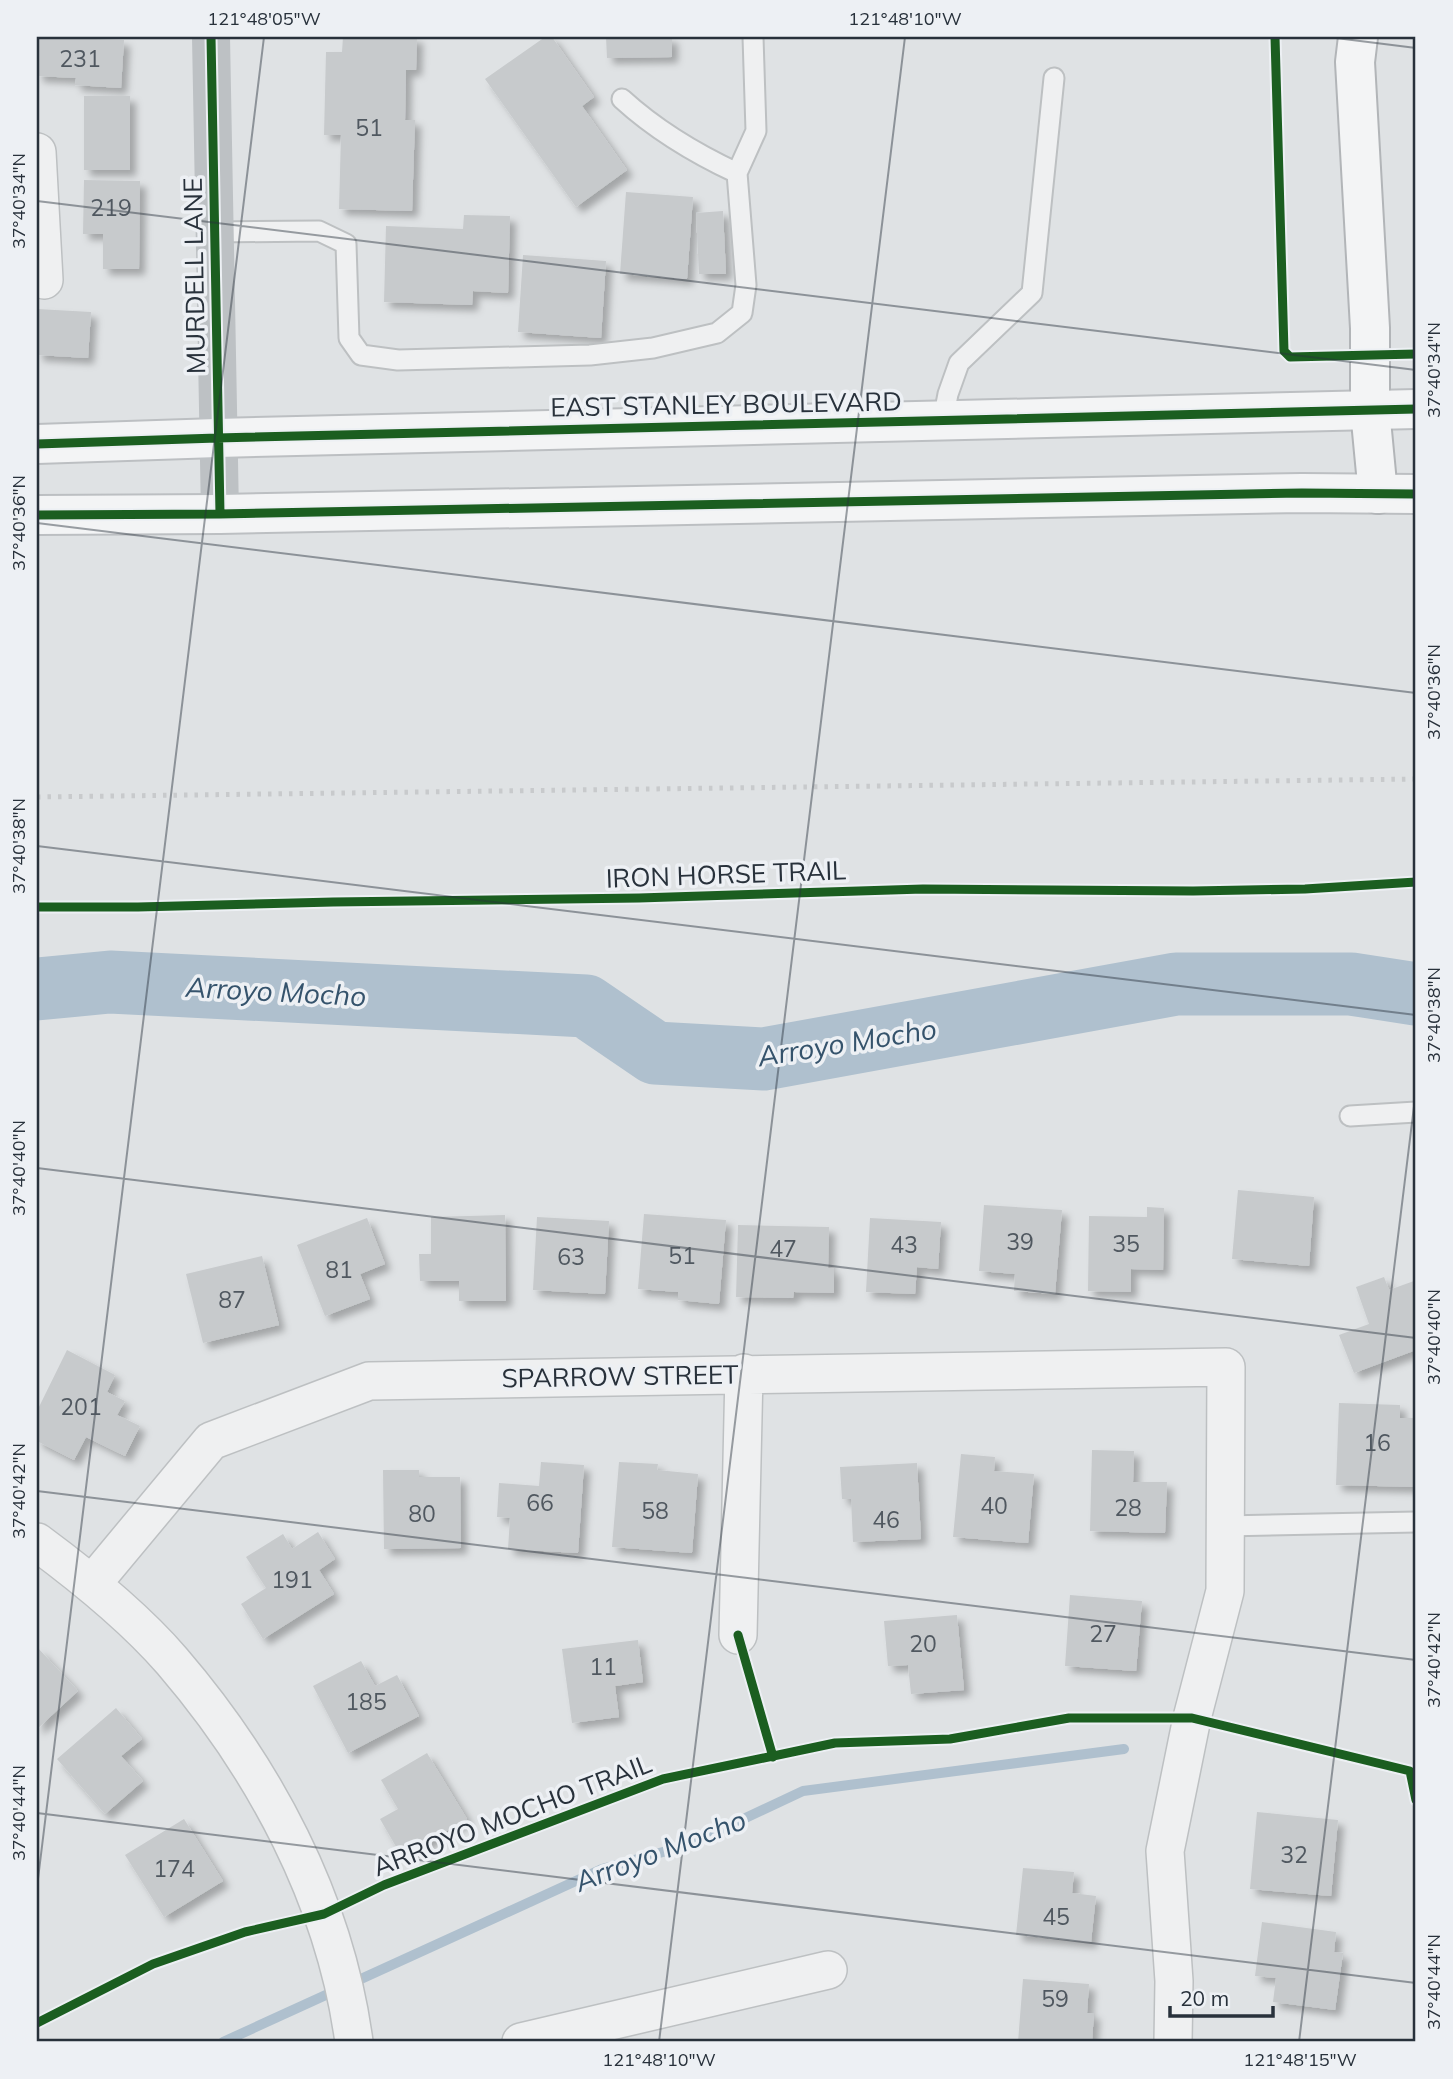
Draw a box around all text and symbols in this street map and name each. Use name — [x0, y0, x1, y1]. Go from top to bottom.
text: 121°48'05"W — [207, 7, 321, 30]
text: 121°48'10"W — [848, 7, 962, 30]
house number: 231 — [59, 44, 101, 73]
house number: 51 — [355, 113, 383, 142]
text: 37°40'34"N — [7, 153, 30, 249]
street label: MURDELL LANE — [176, 177, 212, 375]
house number: 219 — [90, 193, 132, 222]
text: 37°40'34"N — [1422, 322, 1445, 418]
street label: EAST STANLEY BOULEVARD — [550, 384, 902, 424]
text: 37°40'36"N — [7, 475, 30, 571]
text: 37°40'36"N — [1422, 644, 1445, 740]
text: 37°40'38"N — [7, 798, 30, 894]
street label: IRON HORSE TRAIL — [605, 853, 847, 895]
text: 37°40'38"N — [1422, 967, 1445, 1063]
water label: Arroyo Mocho — [184, 969, 367, 1013]
water label: Arroyo Mocho — [754, 1011, 939, 1074]
text: 37°40'40"N — [7, 1120, 30, 1216]
house number: 39 — [1006, 1227, 1034, 1256]
house number: 35 — [1112, 1229, 1140, 1258]
house number: 43 — [890, 1230, 918, 1259]
house number: 47 — [769, 1234, 797, 1263]
house number: 51 — [668, 1241, 696, 1270]
house number: 63 — [557, 1242, 585, 1271]
house number: 81 — [325, 1255, 353, 1284]
house number: 87 — [218, 1285, 246, 1314]
text: 37°40'40"N — [1422, 1289, 1445, 1385]
street label: SPARROW STREET — [501, 1357, 739, 1395]
house number: 201 — [60, 1392, 102, 1421]
house number: 16 — [1363, 1428, 1391, 1457]
text: 37°40'42"N — [7, 1443, 30, 1539]
house number: 66 — [526, 1488, 554, 1517]
house number: 40 — [980, 1491, 1008, 1520]
house number: 28 — [1114, 1493, 1142, 1522]
house number: 58 — [641, 1496, 669, 1525]
house number: 80 — [408, 1499, 436, 1528]
house number: 46 — [872, 1505, 900, 1534]
house number: 191 — [271, 1565, 313, 1594]
text: 37°40'42"N — [1422, 1612, 1445, 1708]
house number: 27 — [1089, 1619, 1117, 1648]
house number: 20 — [909, 1629, 937, 1658]
house number: 11 — [589, 1652, 617, 1681]
house number: 185 — [345, 1687, 387, 1716]
street label: ARROYO MOCHO TRAIL — [368, 1747, 656, 1883]
text: 37°40'44"N — [7, 1765, 30, 1861]
water label: Arroyo Mocho — [568, 1801, 751, 1899]
house number: 32 — [1280, 1840, 1308, 1869]
house number: 174 — [153, 1854, 195, 1883]
house number: 45 — [1042, 1902, 1070, 1931]
text: 37°40'44"N — [1422, 1934, 1445, 2030]
scale bar — [1170, 1974, 1273, 2018]
house number: 59 — [1041, 1984, 1069, 2013]
text: 20 m — [1180, 1985, 1229, 2011]
text: 121°48'10"W — [602, 2048, 716, 2071]
text: 121°48'15"W — [1243, 2048, 1357, 2071]

